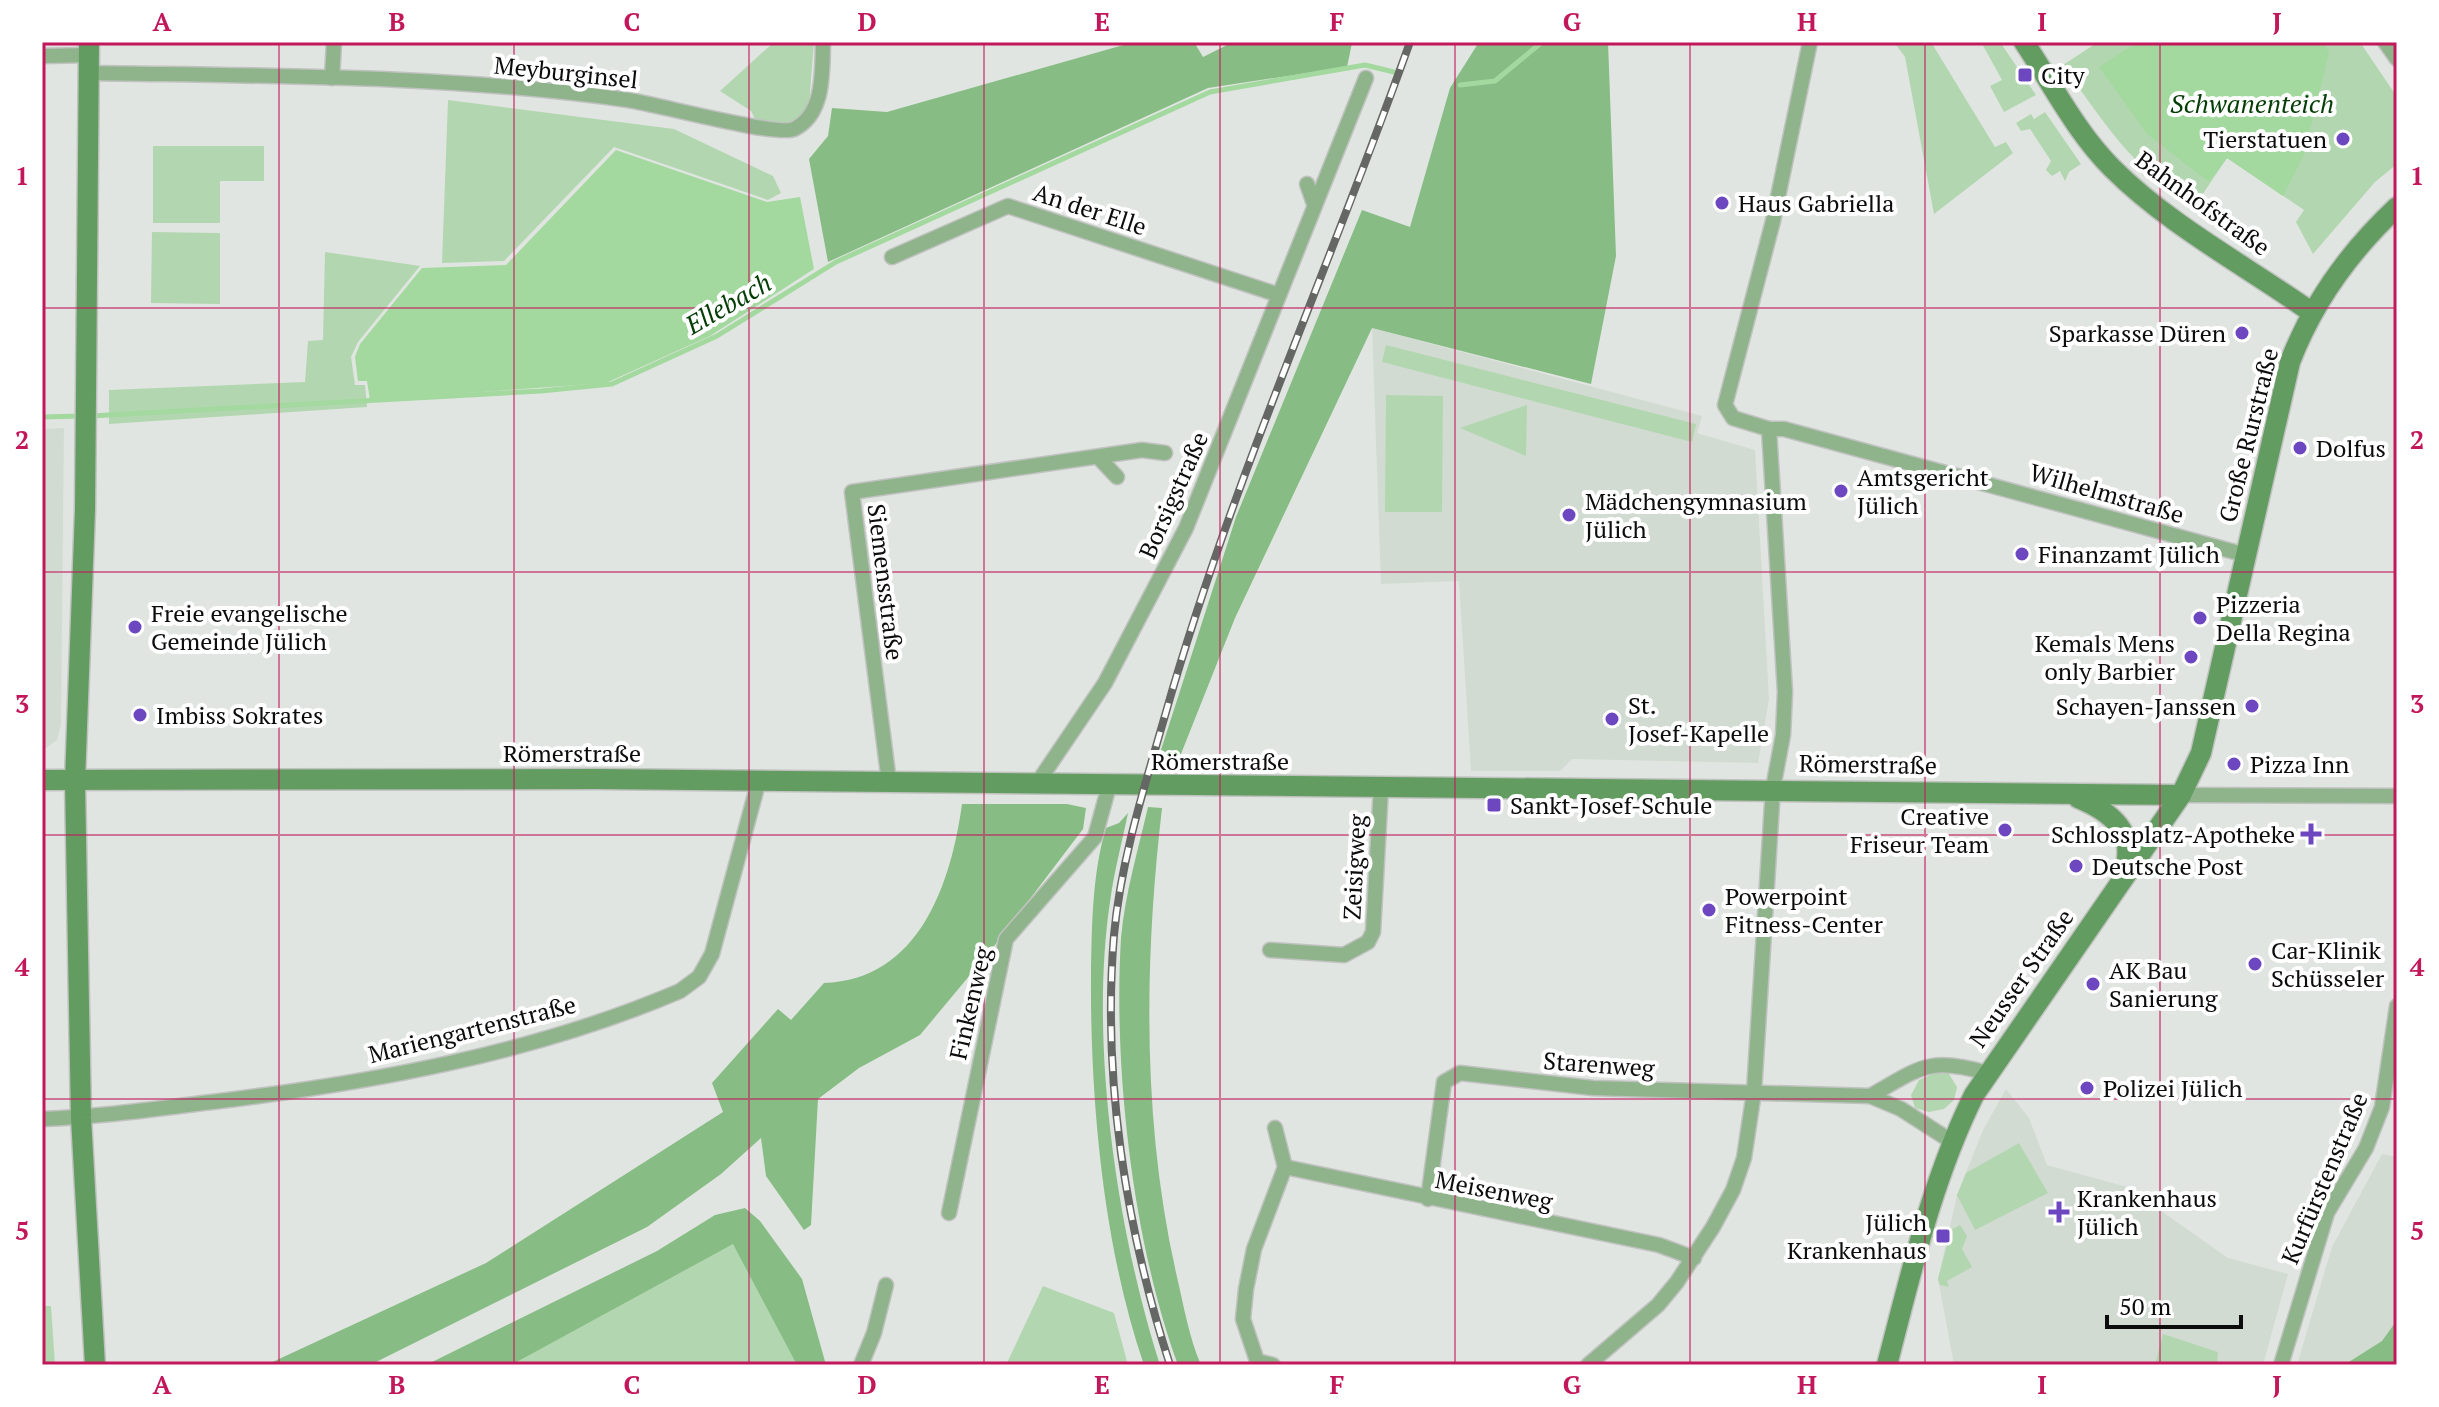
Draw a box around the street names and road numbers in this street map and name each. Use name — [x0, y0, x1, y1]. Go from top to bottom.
street label: Meyburginsel — [493, 49, 639, 95]
street label: Bahnhofstraße — [2129, 143, 2277, 263]
street label: An der Elle — [1029, 176, 1151, 242]
street label: Große Rurstraße — [2211, 345, 2285, 525]
street label: Borsigstraße — [1131, 427, 1215, 563]
street label: Wilhelmstraße — [2026, 456, 2188, 530]
street label: Siemensstraße — [861, 502, 911, 662]
street label: Römerstraße — [503, 737, 641, 769]
street label: Römerstraße — [1151, 745, 1289, 777]
street label: Römerstraße — [1799, 747, 1937, 781]
street label: Zeisigweg — [1335, 813, 1373, 921]
street label: Neusser Straße — [1961, 903, 2081, 1053]
street label: Finkenweg — [941, 943, 999, 1063]
street label: Mariengartenstraße — [365, 988, 579, 1070]
street label: Starenweg — [1542, 1044, 1656, 1084]
street label: Kurfürstenstraße — [2273, 1087, 2375, 1269]
street label: Meisenweg — [1433, 1163, 1556, 1217]

